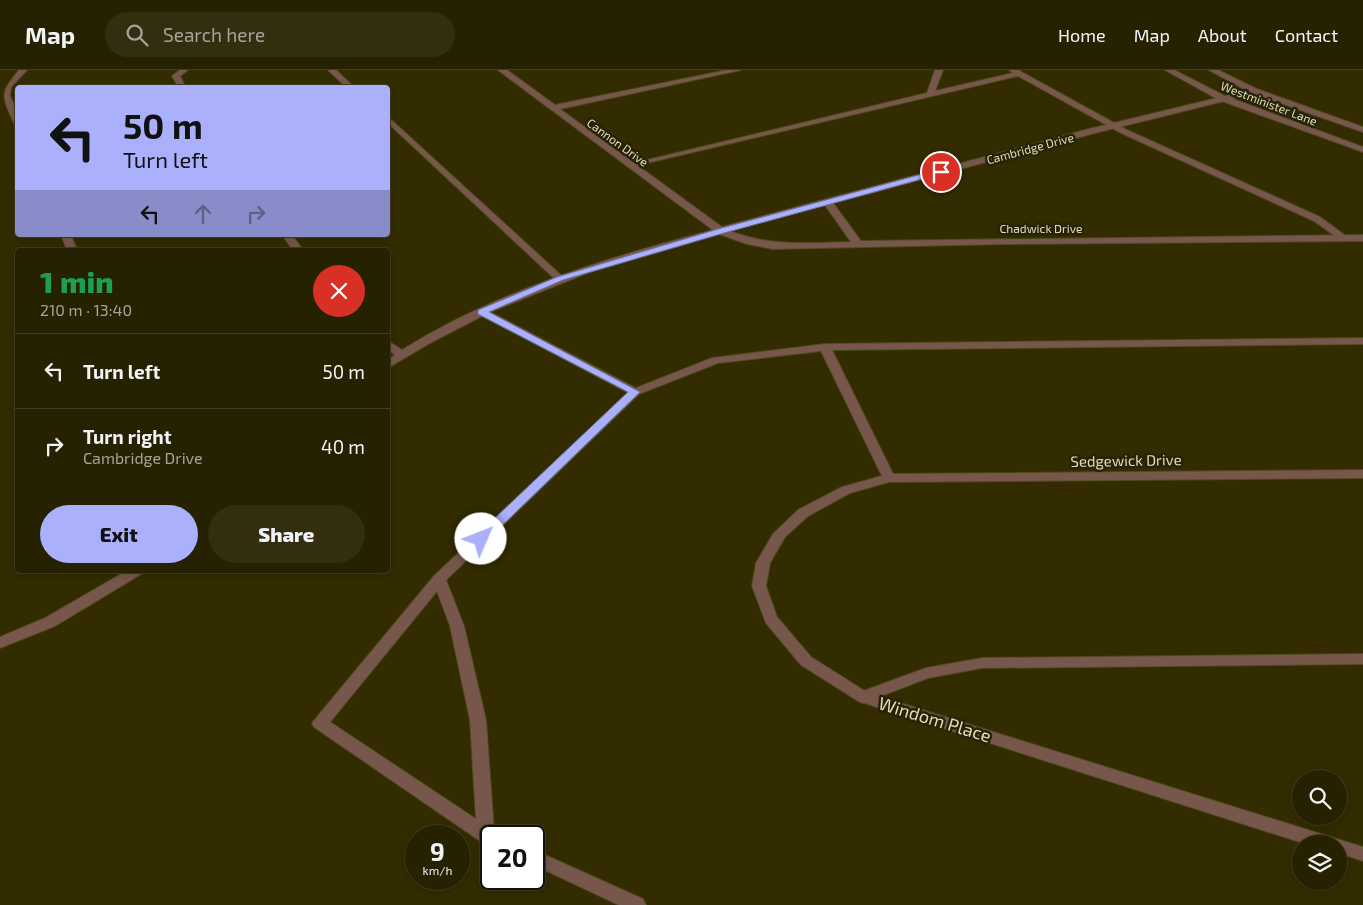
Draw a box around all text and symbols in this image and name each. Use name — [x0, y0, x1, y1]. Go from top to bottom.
search box — [105, 12, 455, 57]
text: Map — [25, 20, 75, 49]
icon: search — [123, 21, 151, 49]
text: Search here — [163, 23, 265, 46]
text: Home — [1058, 24, 1106, 46]
text: Map — [1134, 24, 1170, 46]
text: About — [1198, 24, 1247, 46]
text: Contact — [1275, 24, 1338, 46]
street label: Westminister Lane — [1219, 78, 1319, 128]
text: 50 m — [123, 104, 203, 146]
icon: left — [40, 105, 105, 170]
street label: Cannon Drive — [585, 115, 651, 169]
street label: Cambridge Drive — [985, 130, 1075, 166]
text: Turn left — [123, 146, 208, 172]
pin — [920, 151, 962, 193]
icon: arrive — [927, 158, 955, 186]
icon: left — [136, 200, 164, 228]
icon: ahead — [189, 200, 217, 228]
icon: right — [242, 200, 270, 228]
street label: Chadwick Drive — [999, 221, 1083, 235]
text: 1 min — [40, 263, 114, 299]
button: close — [313, 265, 365, 317]
text: 210 m · 13:40 — [40, 300, 132, 319]
icon: left — [40, 357, 68, 385]
text: Turn left — [83, 360, 160, 383]
text: 50 m — [322, 360, 365, 383]
text: Turn right — [83, 425, 171, 448]
icon: right — [40, 432, 68, 460]
text: 40 m — [321, 435, 365, 458]
text: Cambridge Drive — [83, 448, 203, 467]
street label: Sedgewick Drive — [1070, 450, 1182, 470]
button: Exit — [40, 505, 198, 563]
button: Share — [208, 505, 365, 563]
position arrow — [454, 512, 506, 564]
street label: Windom Place — [876, 691, 994, 747]
map controls — [1292, 770, 1347, 890]
button: search — [1292, 770, 1347, 825]
speed limit sign: 20 — [480, 825, 545, 890]
button: layers — [1292, 835, 1347, 890]
text: 9 — [430, 836, 445, 866]
text: km/h — [423, 863, 452, 877]

